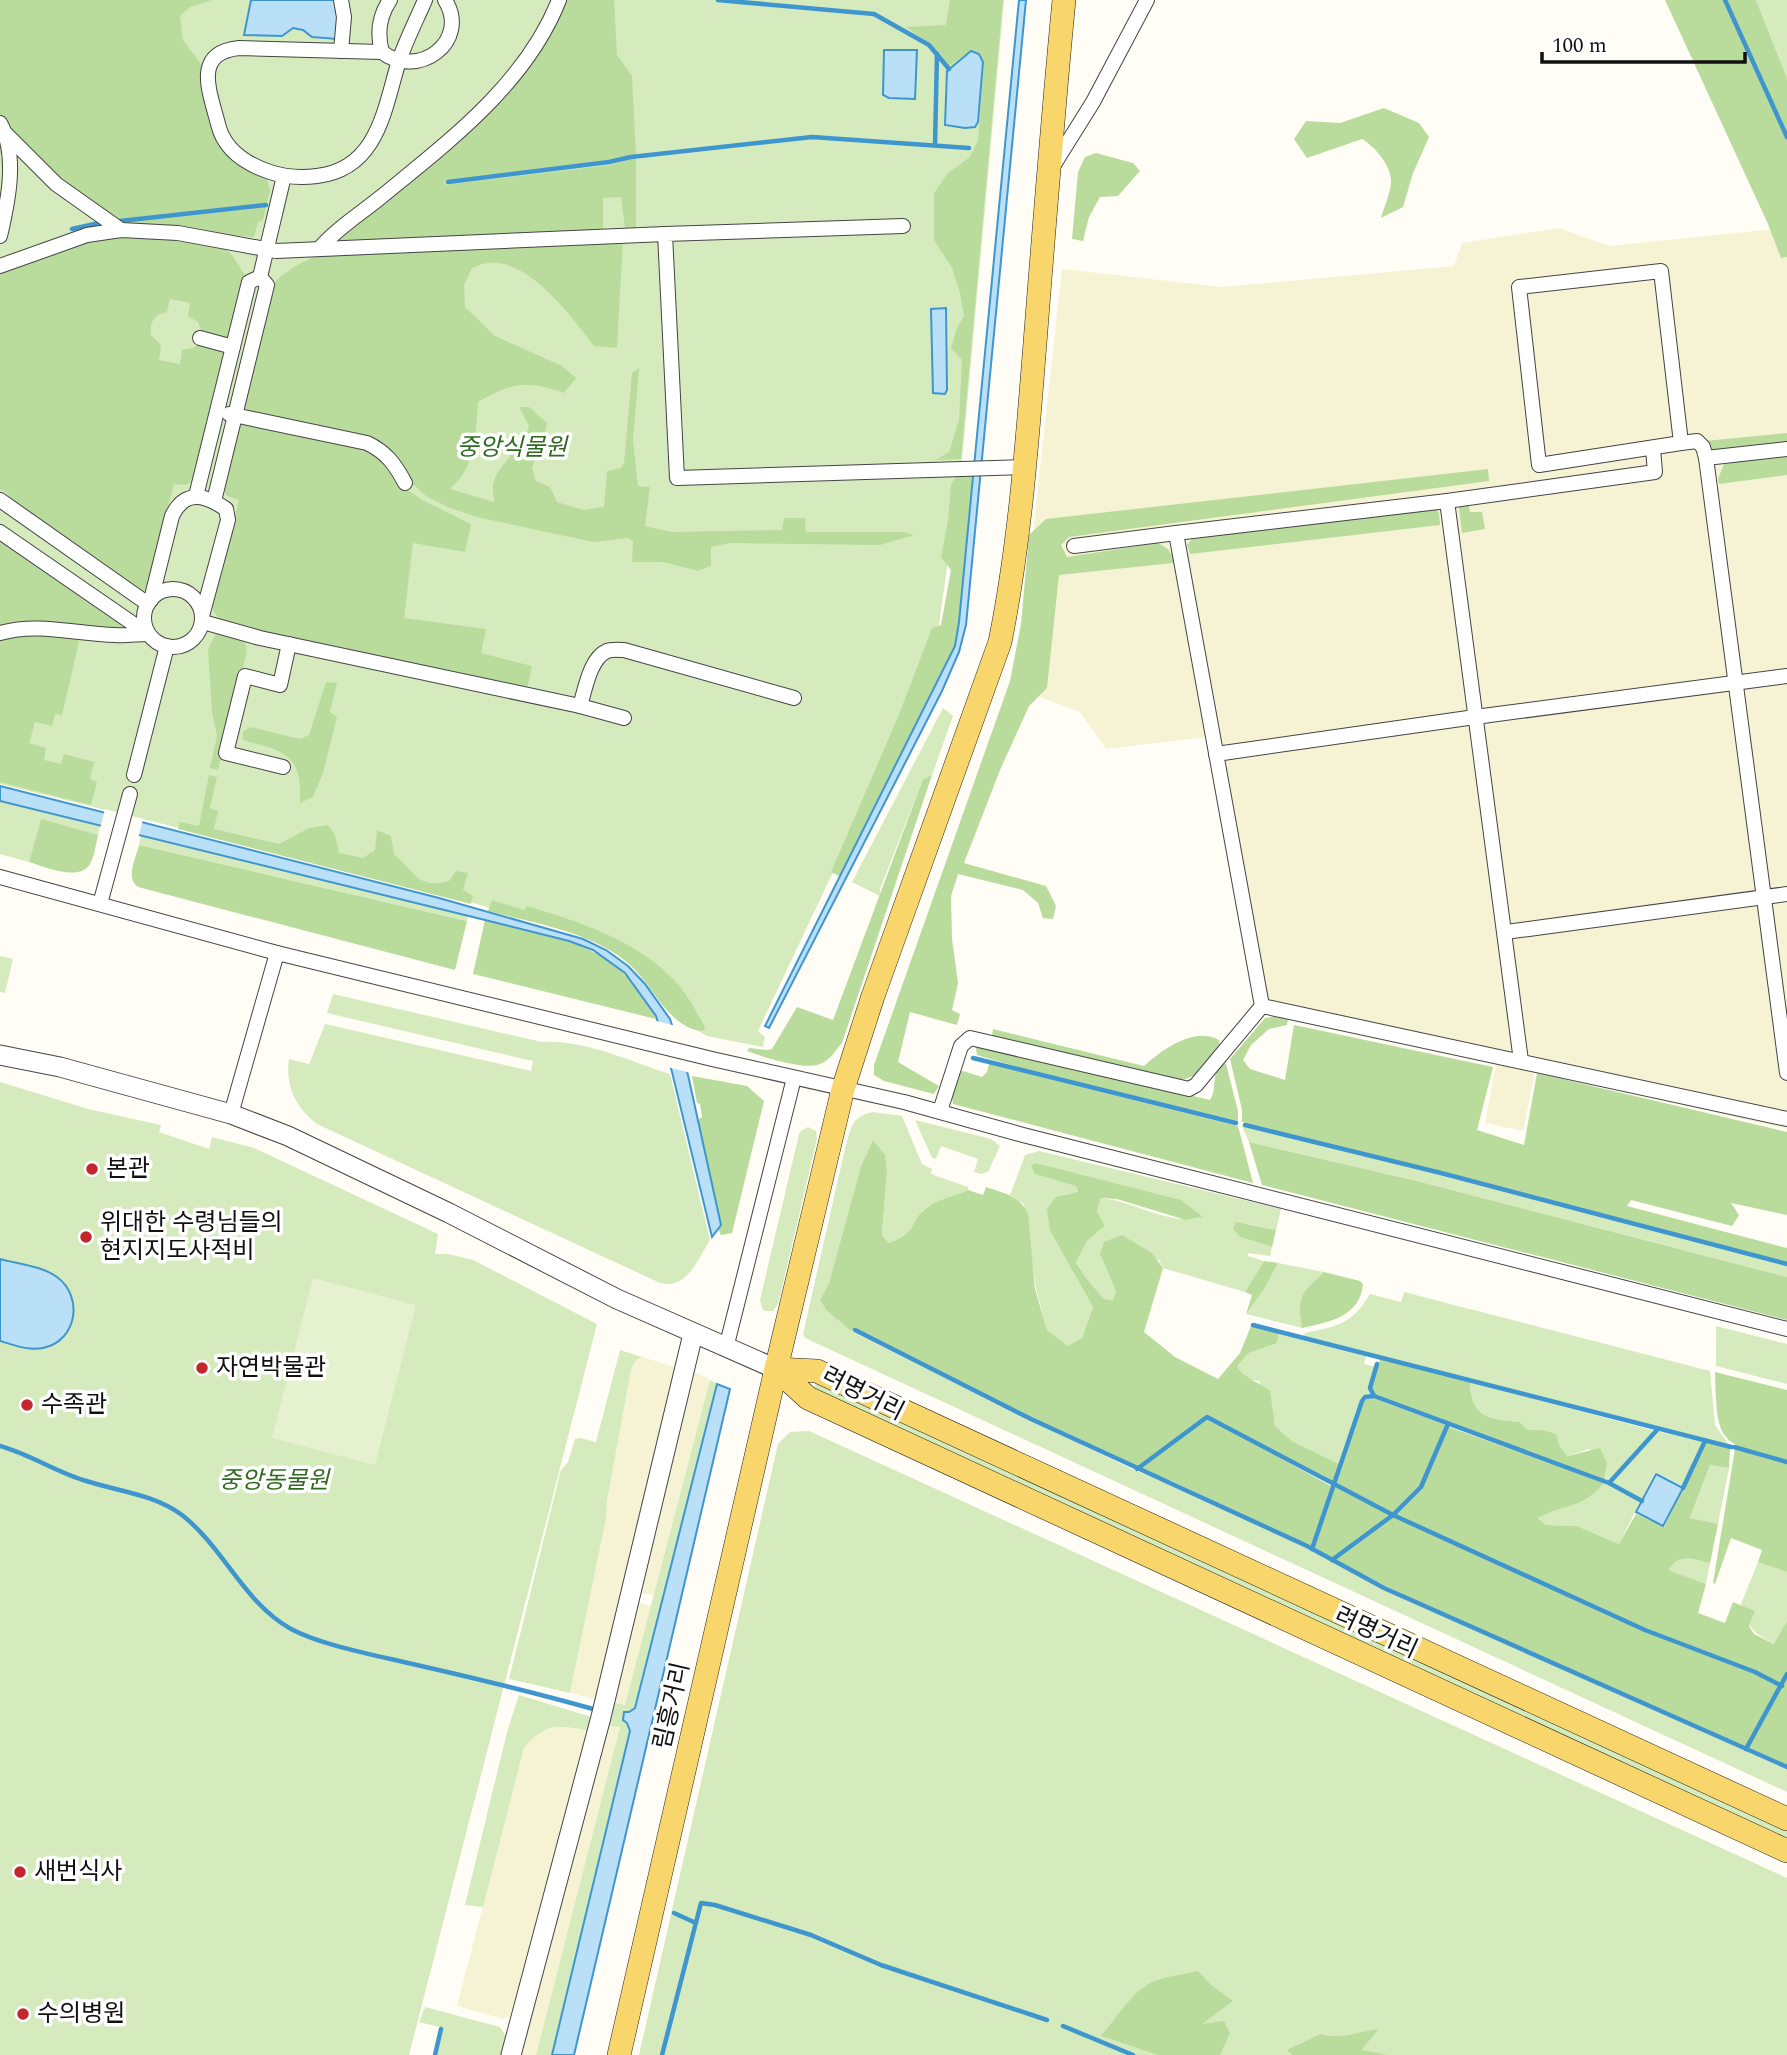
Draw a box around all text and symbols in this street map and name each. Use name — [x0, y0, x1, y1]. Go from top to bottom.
scale bar — [1542, 21, 1745, 65]
text: 100 m — [1552, 30, 1607, 62]
park label: 중앙식물원 — [457, 430, 569, 466]
place label: 본관 — [106, 1151, 150, 1187]
marker: 본관 — [84, 1161, 100, 1177]
place label: 위대한 수령님들의 현지지도사적비 — [100, 1205, 283, 1269]
marker: 위대한 수령님들의 현지지도사적비 — [78, 1229, 94, 1245]
place label: 자연박물관 — [216, 1350, 326, 1386]
street label: 려명거리 — [815, 1358, 911, 1430]
marker: 자연박물관 — [194, 1360, 210, 1376]
place label: 수족관 — [41, 1387, 107, 1423]
marker: 수족관 — [19, 1397, 35, 1413]
park label: 중앙동물원 — [219, 1463, 331, 1499]
street label: 려명거리 — [1328, 1598, 1424, 1668]
street label: 림흥거리 — [645, 1659, 699, 1753]
place label: 새번식사 — [34, 1854, 122, 1890]
marker: 새번식사 — [12, 1864, 28, 1880]
place label: 수의병원 — [37, 1996, 125, 2032]
marker: 수의병원 — [15, 2006, 31, 2022]

